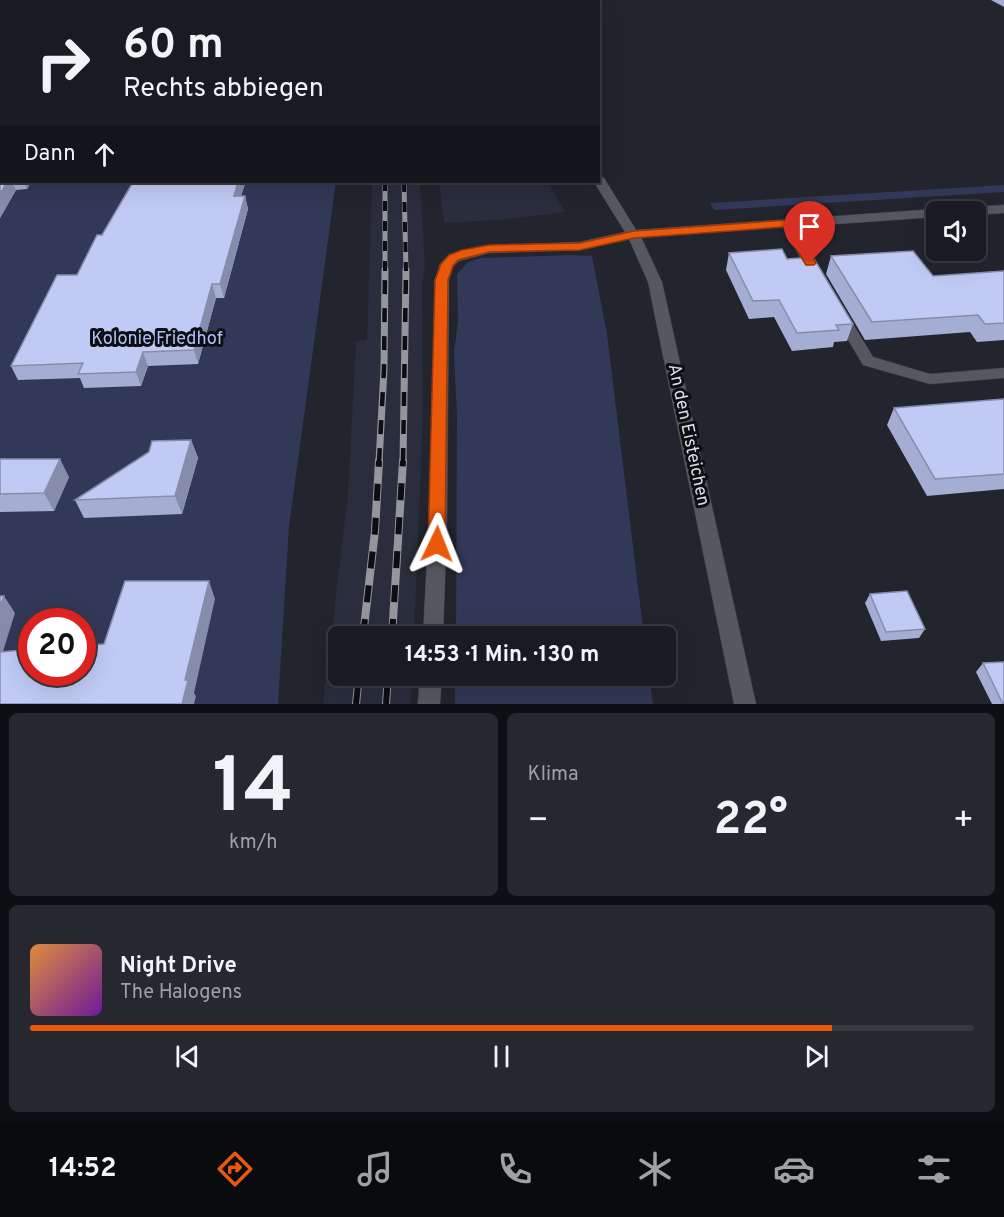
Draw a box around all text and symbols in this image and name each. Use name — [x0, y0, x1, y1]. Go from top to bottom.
text: 60 m — [123, 20, 224, 73]
icon: right — [24, 24, 102, 102]
text: Rechts abbiegen — [123, 72, 324, 106]
icon: ahead — [88, 138, 121, 171]
text: Dann — [24, 141, 76, 168]
pin — [784, 201, 835, 263]
map controls — [926, 201, 986, 261]
button: sound — [926, 201, 986, 261]
icon: arrive — [793, 210, 826, 243]
park label: Kolonie Friedhof — [91, 328, 223, 351]
street label: An den Eisteichen — [662, 362, 714, 508]
position arrow — [405, 512, 469, 576]
speed limit sign: 20 — [18, 608, 96, 686]
text: 14:53 · 1 Min. · 130 m — [405, 642, 599, 669]
text: 14 — [213, 741, 294, 840]
text: Klima — [528, 762, 579, 788]
text: 22° — [714, 793, 788, 850]
text: − — [528, 801, 549, 843]
text: + — [953, 801, 974, 843]
text: km/h — [229, 830, 278, 856]
text: Night Drive — [120, 953, 237, 980]
text: The Halogens — [120, 980, 242, 1006]
icon: previous — [171, 1040, 204, 1073]
icon: pause — [485, 1040, 518, 1073]
icon: next — [800, 1040, 833, 1073]
icon: directions — [214, 1148, 256, 1190]
icon: music — [354, 1148, 396, 1190]
icon: phone — [494, 1148, 536, 1190]
icon: climate — [634, 1148, 676, 1190]
icon: car — [773, 1148, 815, 1190]
icon: filters — [913, 1148, 955, 1190]
text: 14:52 — [49, 1152, 117, 1186]

